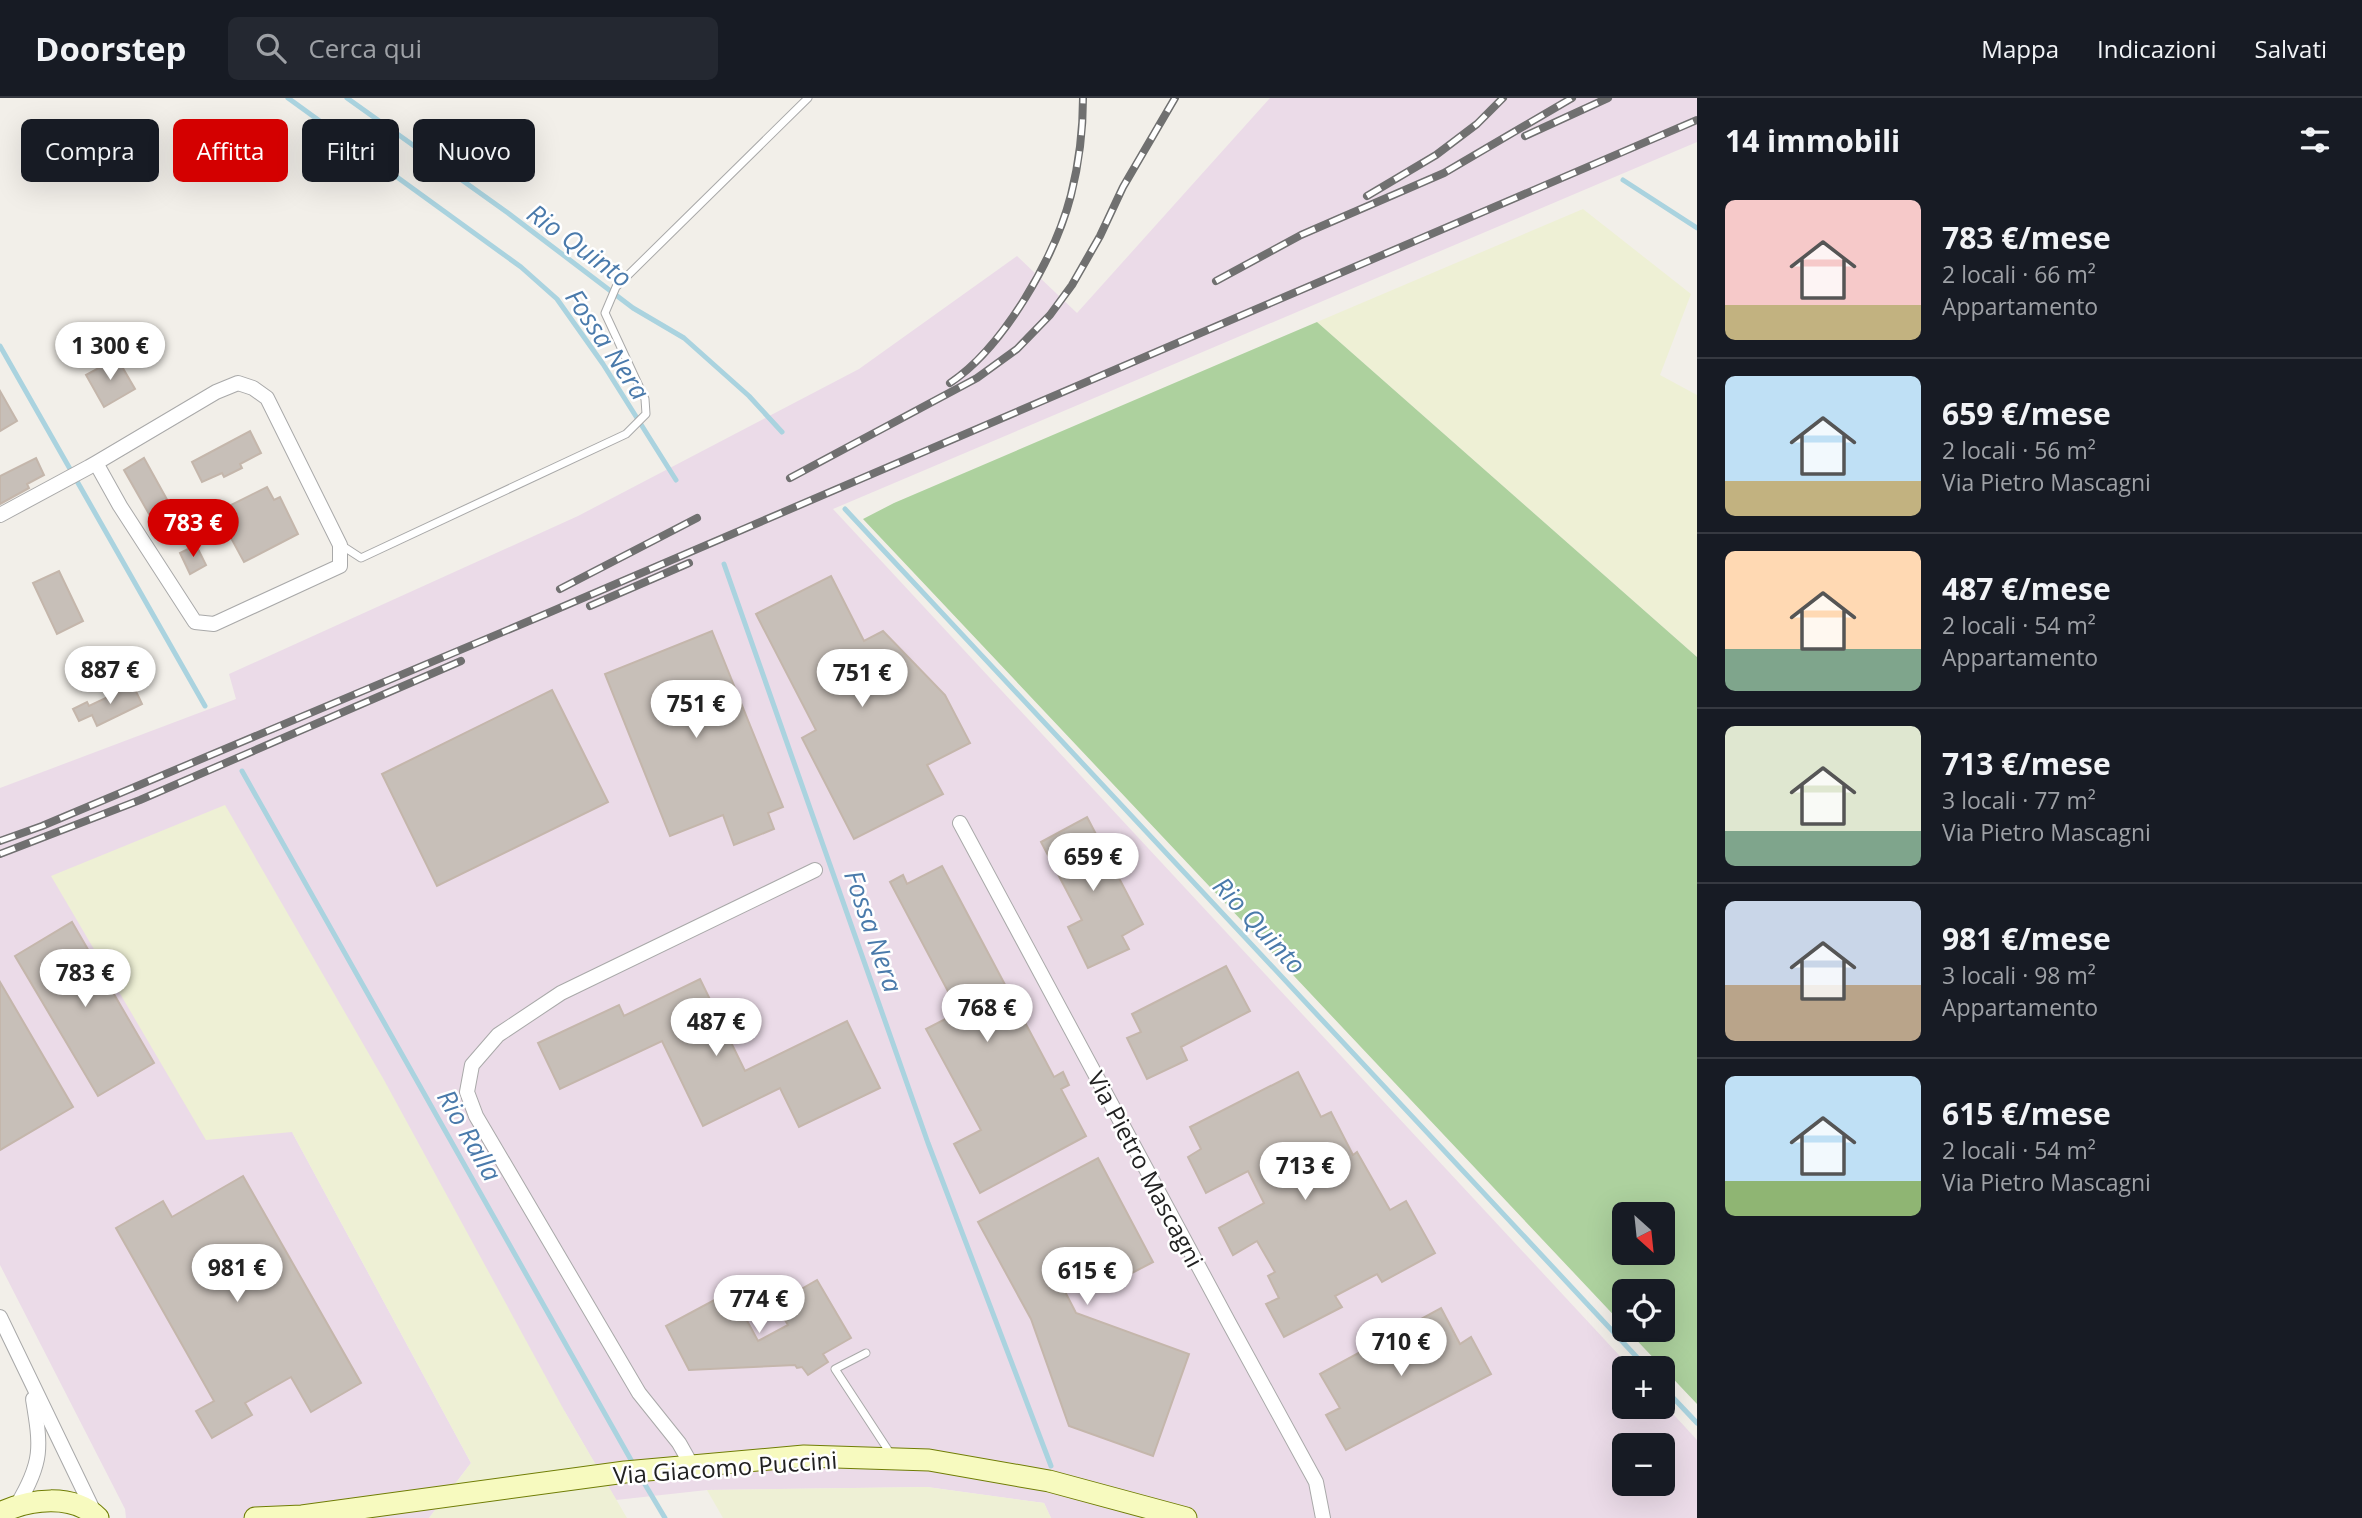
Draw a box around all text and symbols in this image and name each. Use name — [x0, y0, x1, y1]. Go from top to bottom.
search box — [228, 17, 718, 80]
text: Doorstep — [35, 26, 186, 71]
icon: search — [252, 29, 290, 67]
text: Cerca qui — [308, 30, 422, 66]
text: Mappa — [1981, 32, 2059, 65]
text: Indicazioni — [2097, 32, 2217, 65]
text: Salvati — [2255, 32, 2327, 65]
chip: Compra — [21, 119, 159, 182]
chip: Affitta — [173, 119, 288, 182]
chip: Filtri — [302, 119, 399, 182]
chip: Nuovo — [413, 119, 535, 182]
text: 14 immobili — [1725, 120, 1900, 161]
icon: filters — [2296, 121, 2334, 159]
water label: Rio Quinto — [520, 195, 640, 295]
text: 783 €/mese — [1942, 217, 2111, 258]
icon: home — [1781, 228, 1865, 312]
text: 2 locali · 66 m² — [1942, 258, 2096, 290]
water label: Fossa Nera — [558, 281, 659, 407]
text: Appartamento — [1942, 290, 2098, 322]
pin: 1 300 € — [45, 322, 175, 382]
text: 1 300 € — [71, 329, 149, 361]
text: 659 €/mese — [1942, 393, 2111, 434]
icon: home — [1781, 404, 1865, 488]
text: 2 locali · 56 m² — [1942, 434, 2096, 466]
text: Via Pietro Mascagni — [1942, 466, 2151, 498]
pin: 783 € — [144, 500, 242, 559]
text: 783 € — [164, 506, 222, 538]
text: 487 €/mese — [1942, 568, 2111, 609]
icon: home — [1781, 579, 1865, 663]
text: 2 locali · 54 m² — [1942, 609, 2096, 641]
text: Appartamento — [1942, 641, 2098, 673]
pin: 887 € — [61, 646, 159, 706]
pin: 751 € — [813, 650, 911, 709]
text: 887 € — [81, 653, 139, 685]
text: 751 € — [833, 656, 891, 688]
pin: 751 € — [647, 680, 745, 740]
text: 751 € — [667, 687, 725, 719]
text: 713 €/mese — [1942, 743, 2111, 784]
icon: home — [1781, 754, 1865, 838]
text: 3 locali · 77 m² — [1942, 784, 2096, 816]
text: Via Pietro Mascagni — [1942, 816, 2151, 848]
pin: 659 € — [1044, 834, 1142, 893]
text: 659 € — [1064, 840, 1122, 872]
water label: Fossa Nera — [836, 865, 912, 997]
water label: Rio Quinto — [1205, 868, 1315, 982]
text: 981 €/mese — [1942, 918, 2111, 959]
icon: home — [1781, 929, 1865, 1013]
pin: 783 € — [36, 950, 134, 1009]
text: 783 € — [56, 956, 114, 988]
text: 3 locali · 98 m² — [1942, 959, 2096, 991]
pin: 768 € — [938, 984, 1036, 1044]
text: 768 € — [958, 991, 1016, 1023]
text: Appartamento — [1942, 991, 2098, 1023]
pin: 487 € — [667, 998, 765, 1058]
text: 487 € — [687, 1005, 745, 1037]
street label: Via Pietro Mascagni — [1080, 1065, 1212, 1273]
water label: Rio Ralla — [429, 1083, 511, 1188]
text: 615 €/mese — [1942, 1093, 2111, 1134]
icon: home — [1781, 1104, 1865, 1188]
text: 2 locali · 54 m² — [1942, 1134, 2096, 1166]
pin: 713 € — [1256, 1142, 1354, 1202]
text: 713 € — [1276, 1149, 1334, 1181]
text: Via Pietro Mascagni — [1942, 1166, 2151, 1198]
north arrow — [1612, 1202, 1675, 1265]
map controls — [1612, 1202, 1675, 1496]
pin: 981 € — [188, 1244, 286, 1304]
pin: 615 € — [1038, 1248, 1136, 1307]
text: 981 € — [208, 1251, 266, 1283]
text: 615 € — [1058, 1254, 1116, 1286]
pin: 774 € — [710, 1276, 808, 1335]
button: locate — [1612, 1279, 1675, 1342]
text: 774 € — [730, 1282, 788, 1314]
pin: 710 € — [1352, 1318, 1450, 1378]
text: 710 € — [1372, 1325, 1430, 1357]
button: + — [1612, 1356, 1675, 1419]
button: − — [1612, 1433, 1675, 1496]
street label: Via Giacomo Puccini — [612, 1443, 838, 1491]

